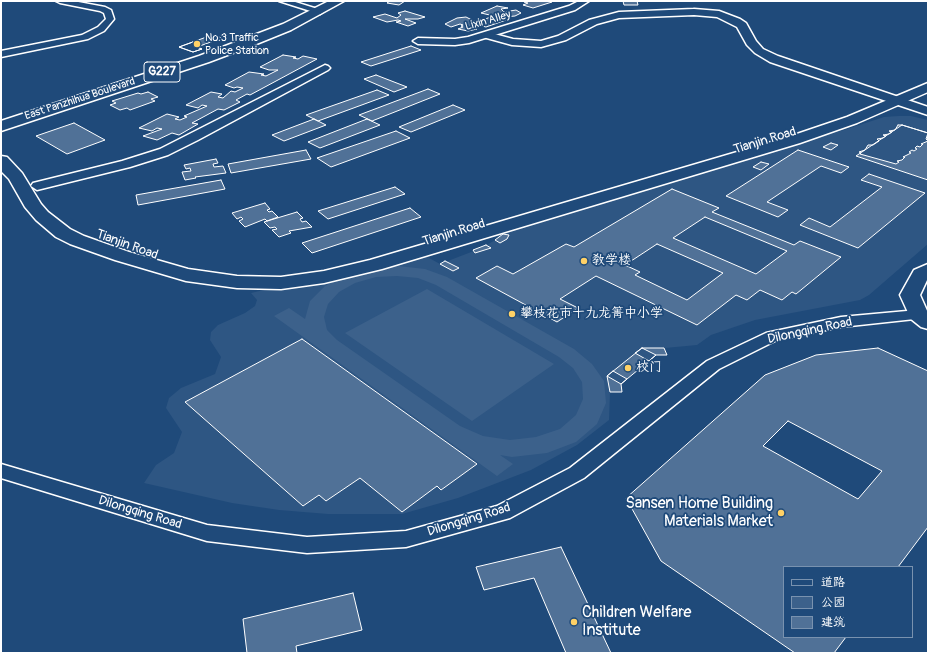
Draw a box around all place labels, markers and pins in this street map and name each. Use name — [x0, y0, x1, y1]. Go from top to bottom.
place label: No.3 Traffic Police Station — [205, 31, 269, 57]
marker: No.3 Traffic Police Station — [192, 39, 202, 49]
place label: 教学楼 — [592, 253, 631, 269]
marker: 教学楼 — [579, 256, 589, 266]
place label: 攀枝花市十九龙箐中小学 — [520, 306, 663, 322]
marker: 攀枝花市十九龙箐中小学 — [507, 309, 517, 319]
place label: 校门 — [636, 360, 662, 376]
marker: 校门 — [623, 363, 633, 373]
place label: Sansen Home Building Materials Market — [626, 494, 773, 532]
marker: Sansen Home Building Materials Market — [776, 508, 786, 518]
place label: Children Welfare Institute — [582, 603, 691, 641]
marker: Children Welfare Institute — [569, 617, 579, 627]

